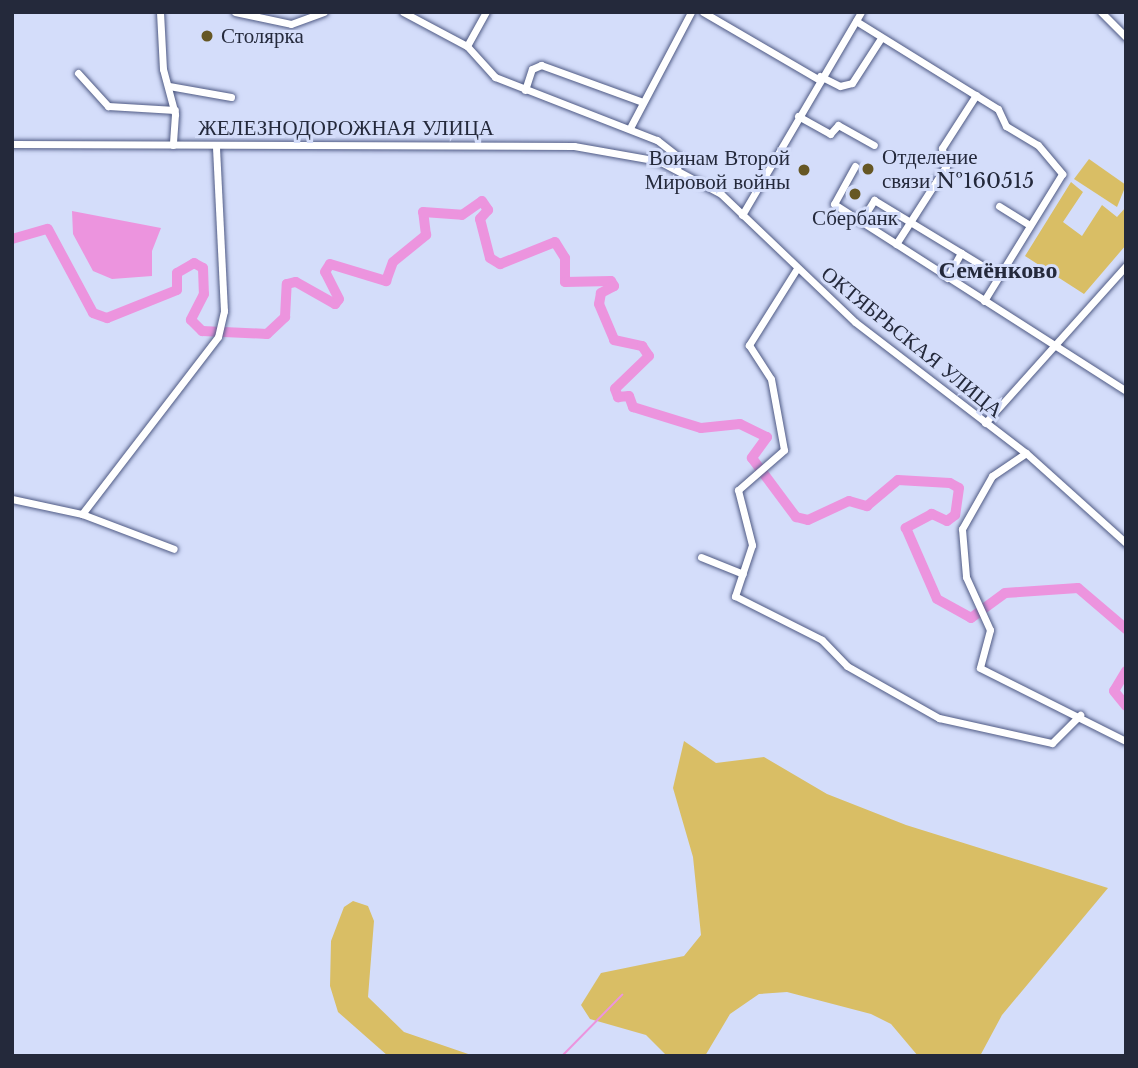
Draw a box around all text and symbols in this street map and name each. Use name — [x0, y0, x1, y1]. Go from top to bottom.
place label: Столярка — [221, 23, 304, 49]
marker: Столярка — [199, 28, 215, 44]
street label: ЖЕЛЕЗНОДОРОЖНАЯ УЛИЦА — [198, 115, 494, 141]
place label: Отделение связи №160515 — [882, 144, 1034, 194]
place label: Воинам Второй Мировой войны — [645, 145, 790, 195]
marker: Отделение связи №160515 — [860, 161, 876, 177]
marker: Воинам Второй Мировой войны — [796, 162, 812, 178]
marker: Сбербанк — [847, 186, 863, 202]
place label: Сбербанк — [812, 205, 898, 231]
district label: Семёнково — [939, 256, 1057, 284]
street label: ОКТЯБРЬСКАЯ УЛИЦА — [816, 261, 1008, 423]

